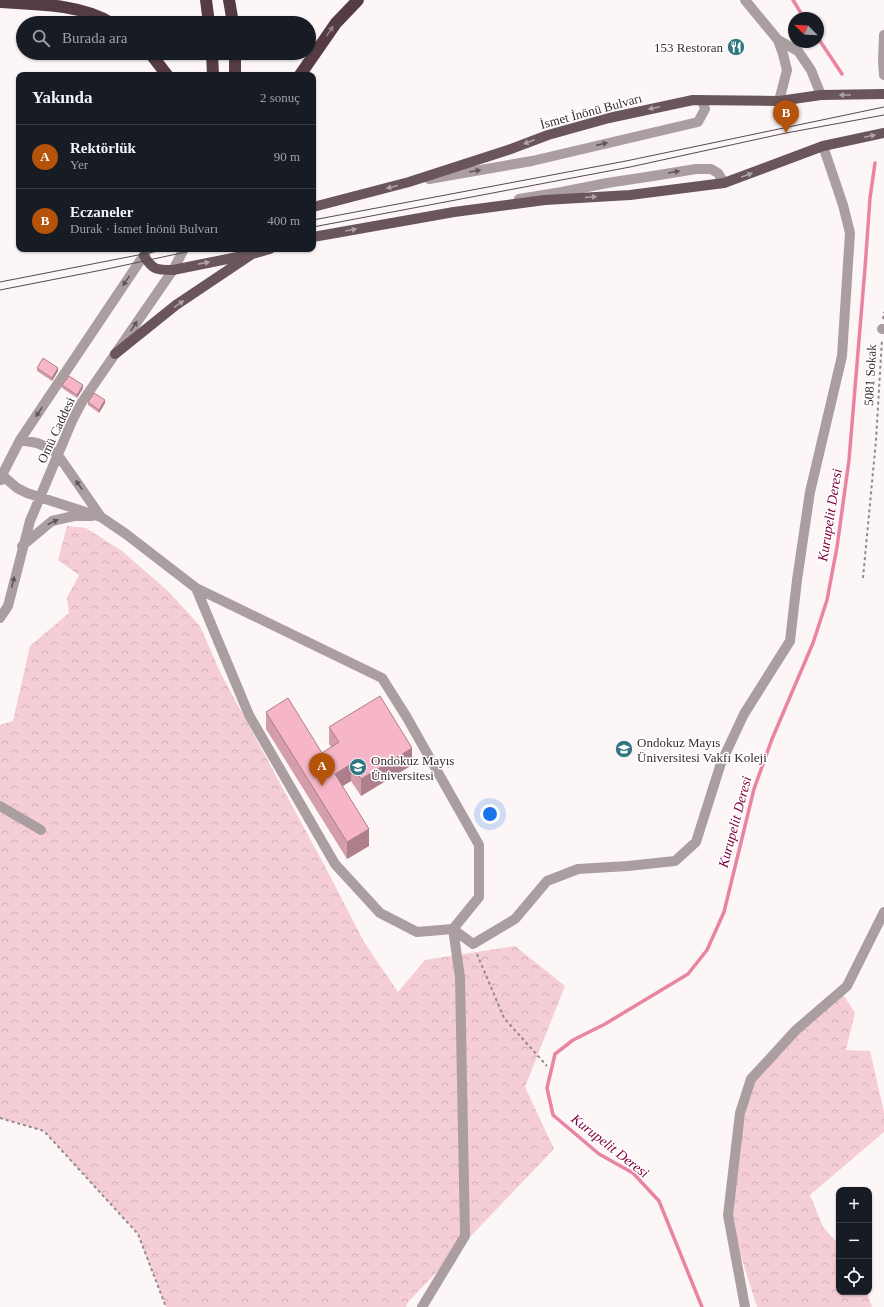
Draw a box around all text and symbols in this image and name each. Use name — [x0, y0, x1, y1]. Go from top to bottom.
north arrow — [788, 12, 824, 48]
search box — [16, 16, 316, 60]
one-way arrow — [327, 26, 334, 37]
icon: search — [30, 27, 52, 49]
text: Burada ara — [62, 30, 127, 46]
restaurant icon: 153 Restoran — [726, 37, 746, 57]
place label: 153 Restoran — [654, 40, 723, 55]
text: Yakında — [32, 88, 92, 107]
text: 2 sonuç — [260, 90, 300, 105]
street label: İsmet İnönü Bulvarı — [538, 90, 644, 132]
one-way arrow — [838, 92, 851, 98]
pin: B — [773, 100, 799, 133]
one-way arrow — [648, 106, 661, 112]
one-way arrow — [864, 133, 877, 139]
text: Rektörlük — [70, 140, 136, 156]
one-way arrow — [523, 140, 535, 146]
one-way arrow — [596, 141, 608, 147]
text: A — [40, 149, 50, 164]
text: 90 m — [274, 149, 300, 164]
text: Yer — [70, 157, 88, 172]
one-way arrow — [469, 168, 481, 174]
one-way arrow — [668, 169, 680, 175]
one-way arrow — [741, 171, 753, 177]
one-way arrow — [386, 184, 398, 190]
one-way arrow — [585, 194, 597, 201]
text: Eczaneler — [70, 204, 133, 220]
text: B — [41, 213, 49, 228]
text: 400 m — [267, 213, 300, 228]
text: Durak · İsmet İnönü Bulvarı — [70, 221, 218, 236]
one-way arrow — [345, 227, 358, 233]
one-way arrow — [198, 260, 210, 266]
one-way arrow — [122, 276, 130, 286]
one-way arrow — [174, 300, 184, 308]
one-way arrow — [130, 320, 138, 331]
street label: 5081 Sokak — [861, 343, 879, 406]
street label: Omü Caddesi — [34, 394, 78, 465]
one-way arrow — [35, 407, 42, 418]
water label: Kurupelit Deresi — [815, 467, 845, 564]
one-way arrow — [75, 480, 83, 490]
one-way arrow — [47, 519, 59, 525]
one-way arrow — [11, 576, 17, 588]
place label: Ondokuz Mayıs Üniversitesi Vakfı Koleji — [637, 735, 767, 765]
school or university icon: Ondokuz Mayıs Üniversitesi Vakfı Koleji — [614, 739, 634, 759]
pin: A — [309, 753, 335, 786]
place label: Ondokuz Mayıs Üniversitesi — [371, 753, 454, 783]
school or university icon: Ondokuz Mayıs Üniversitesi — [348, 757, 368, 777]
water label: Kurupelit Deresi — [715, 775, 754, 870]
your location — [480, 804, 500, 824]
water label: Kurupelit Deresi — [568, 1111, 652, 1181]
map controls — [836, 1187, 872, 1295]
button: + — [836, 1187, 872, 1223]
button: − — [836, 1223, 872, 1259]
button: locate — [836, 1259, 872, 1295]

